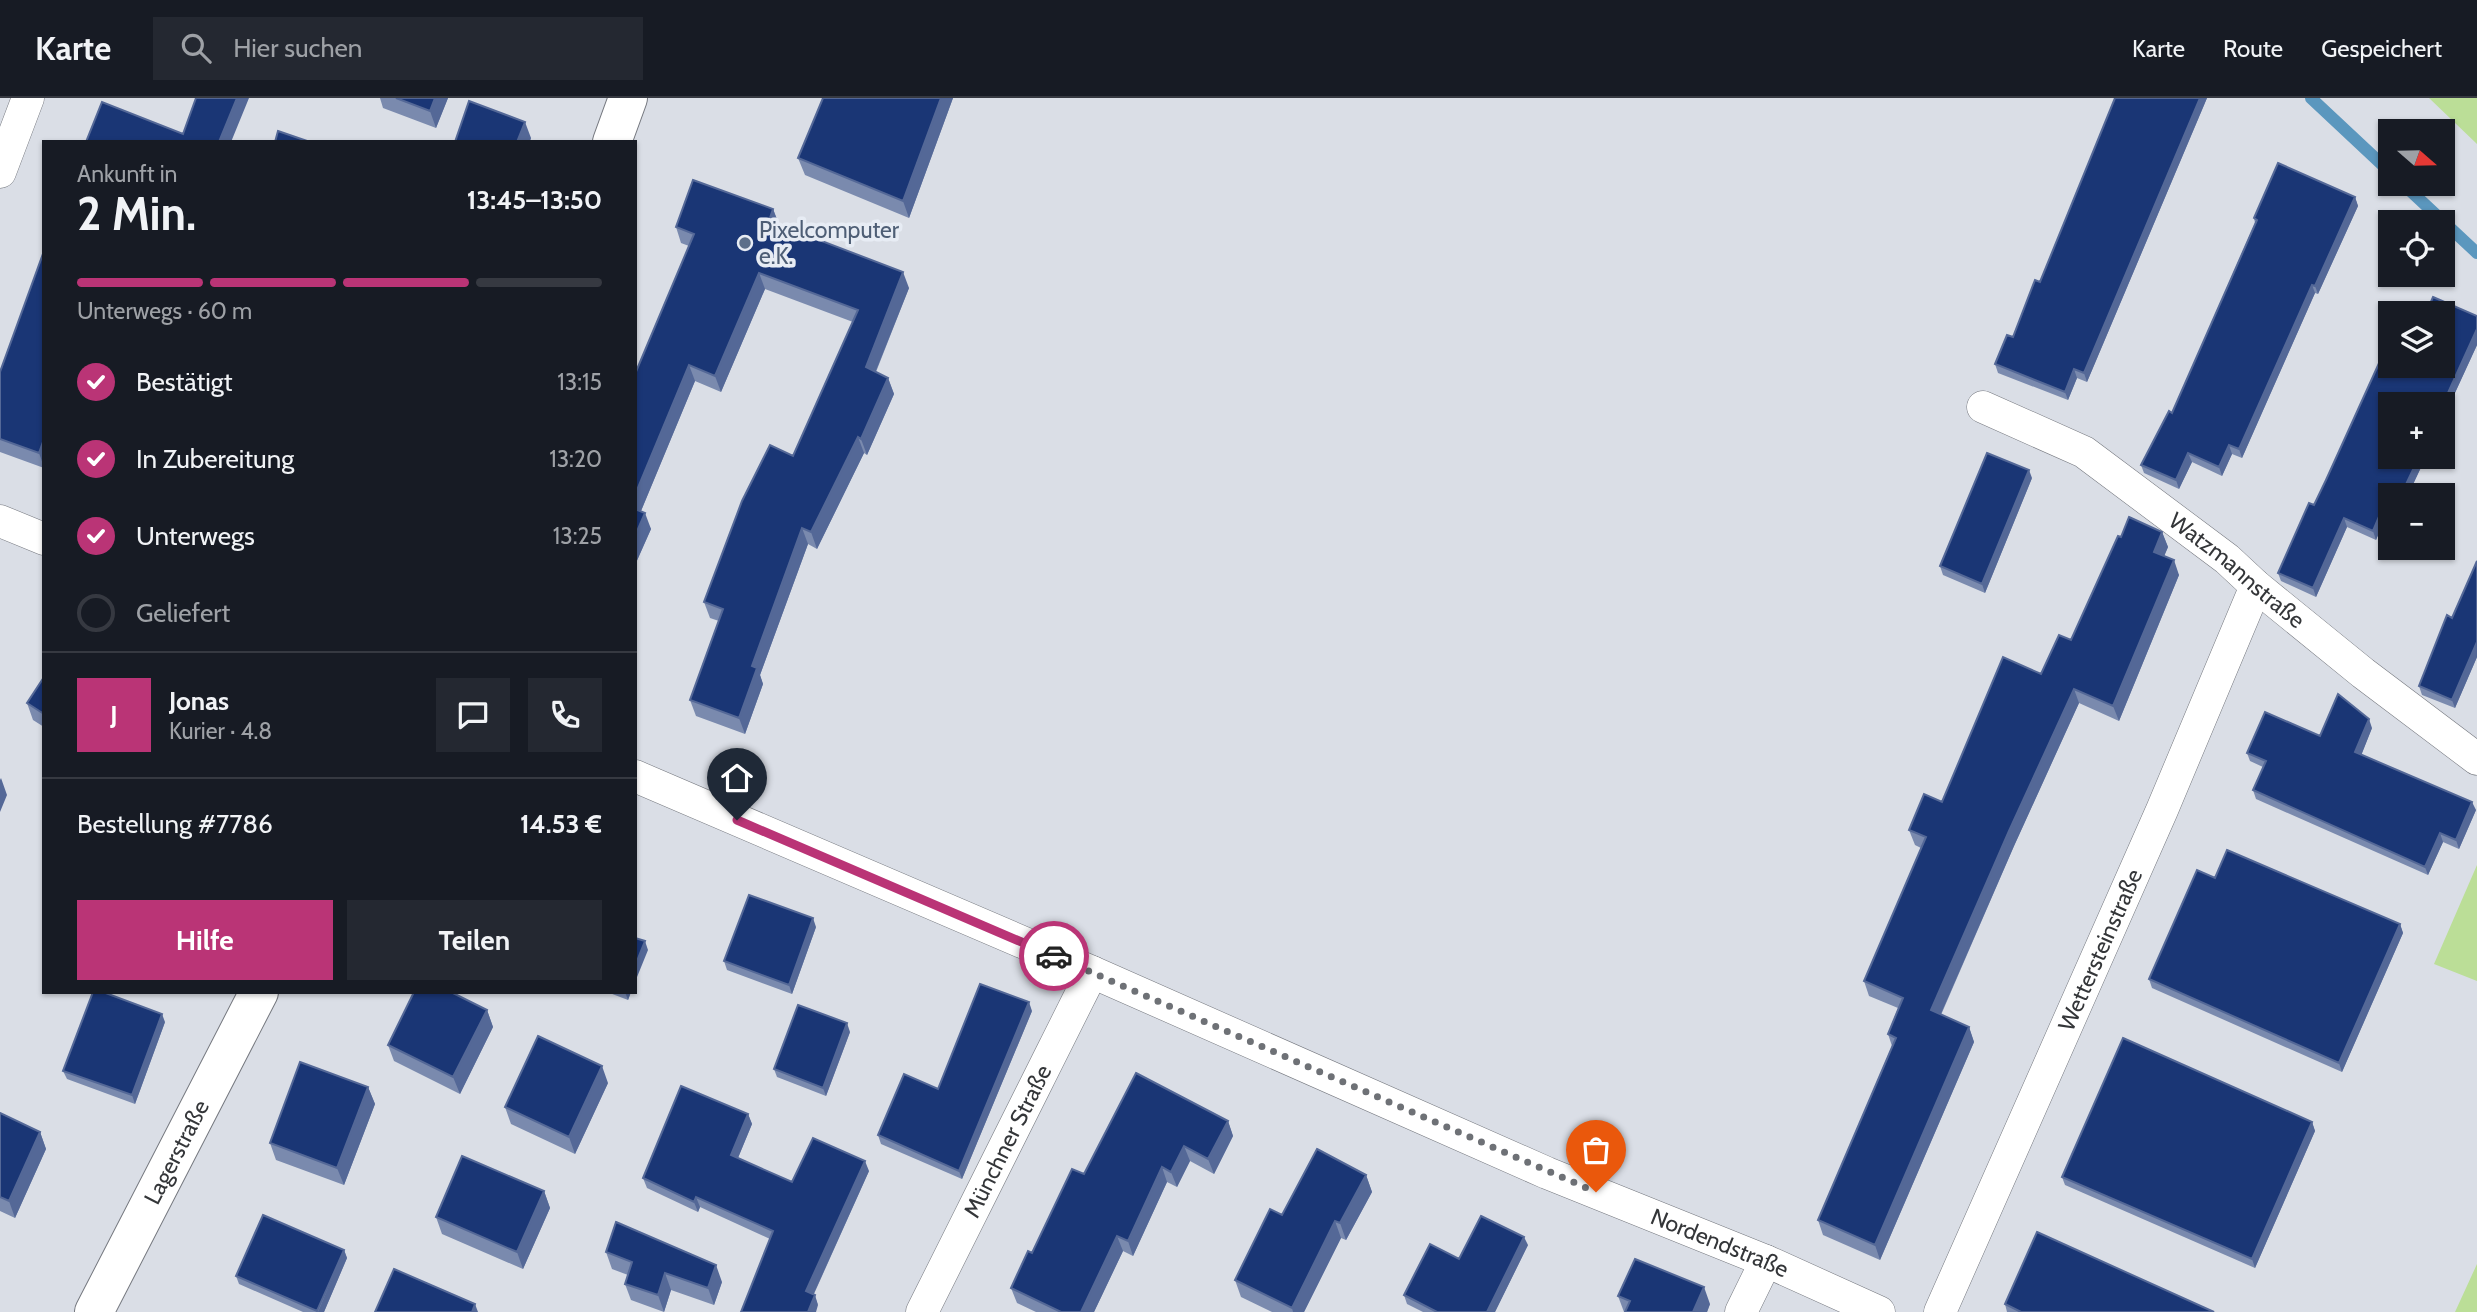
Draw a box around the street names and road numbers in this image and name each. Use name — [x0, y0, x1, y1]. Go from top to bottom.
street label: Watzmannstraße — [2163, 506, 2311, 634]
street label: Wettersteinstraße — [2052, 864, 2148, 1035]
street label: Münchner Straße — [957, 1060, 1057, 1222]
street label: Lagerstraße — [138, 1095, 215, 1209]
street label: Nordendstraße — [1647, 1202, 1793, 1283]

